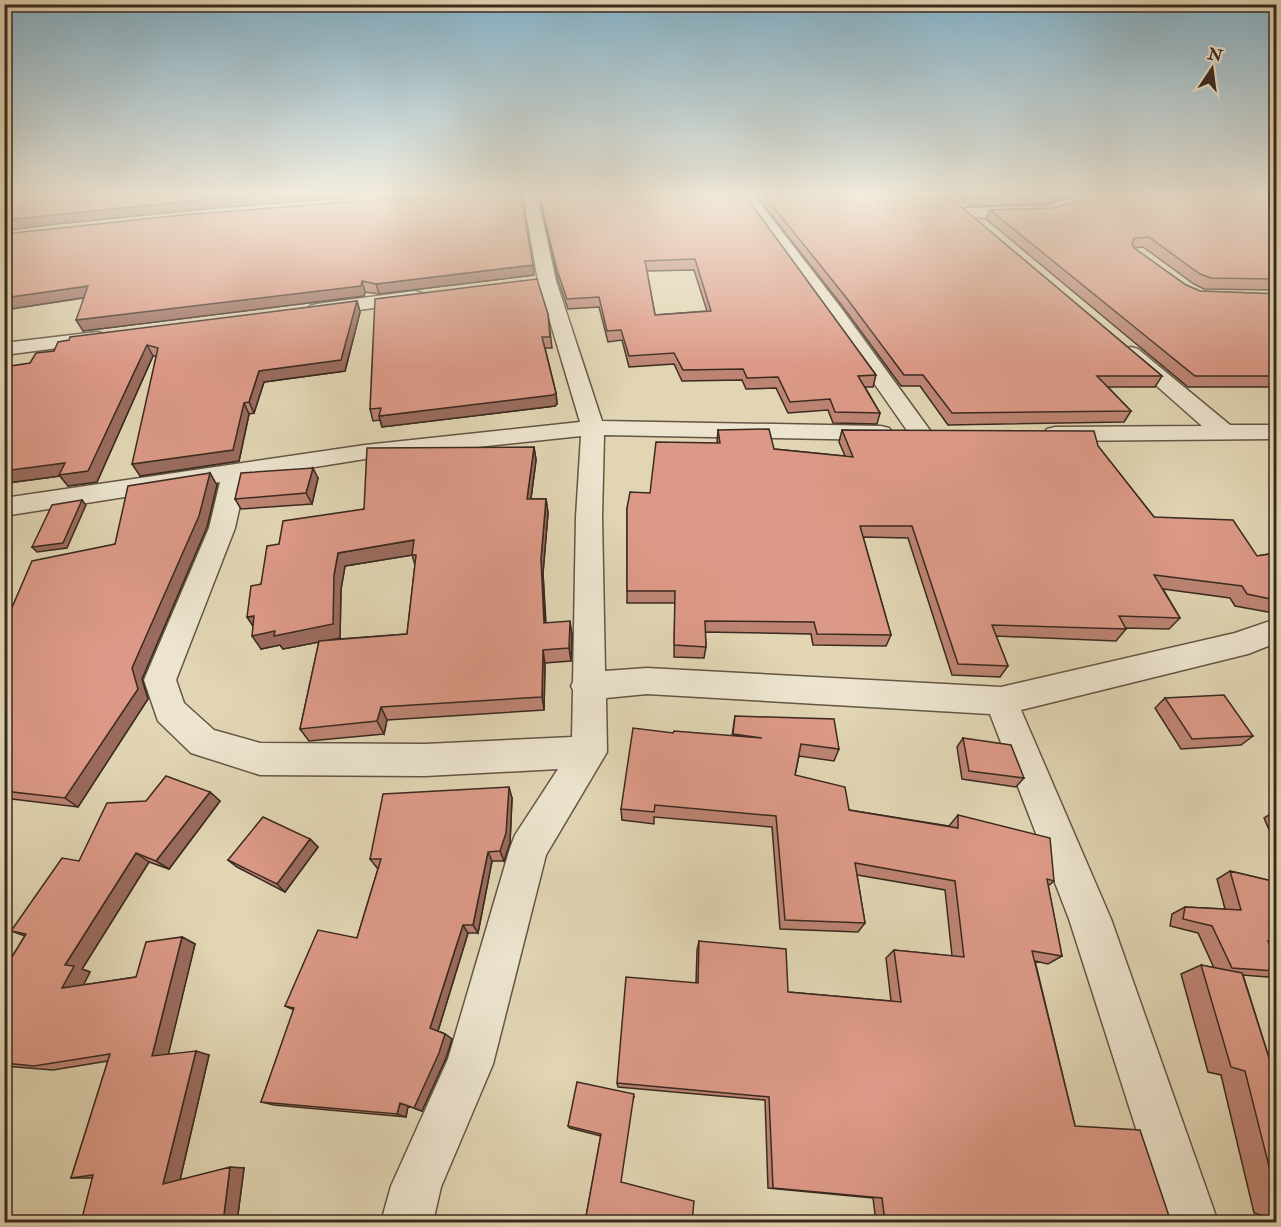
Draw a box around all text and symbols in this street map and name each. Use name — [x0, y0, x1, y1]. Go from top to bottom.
north arrow — [1182, 39, 1242, 99]
text: N — [1205, 44, 1225, 67]

